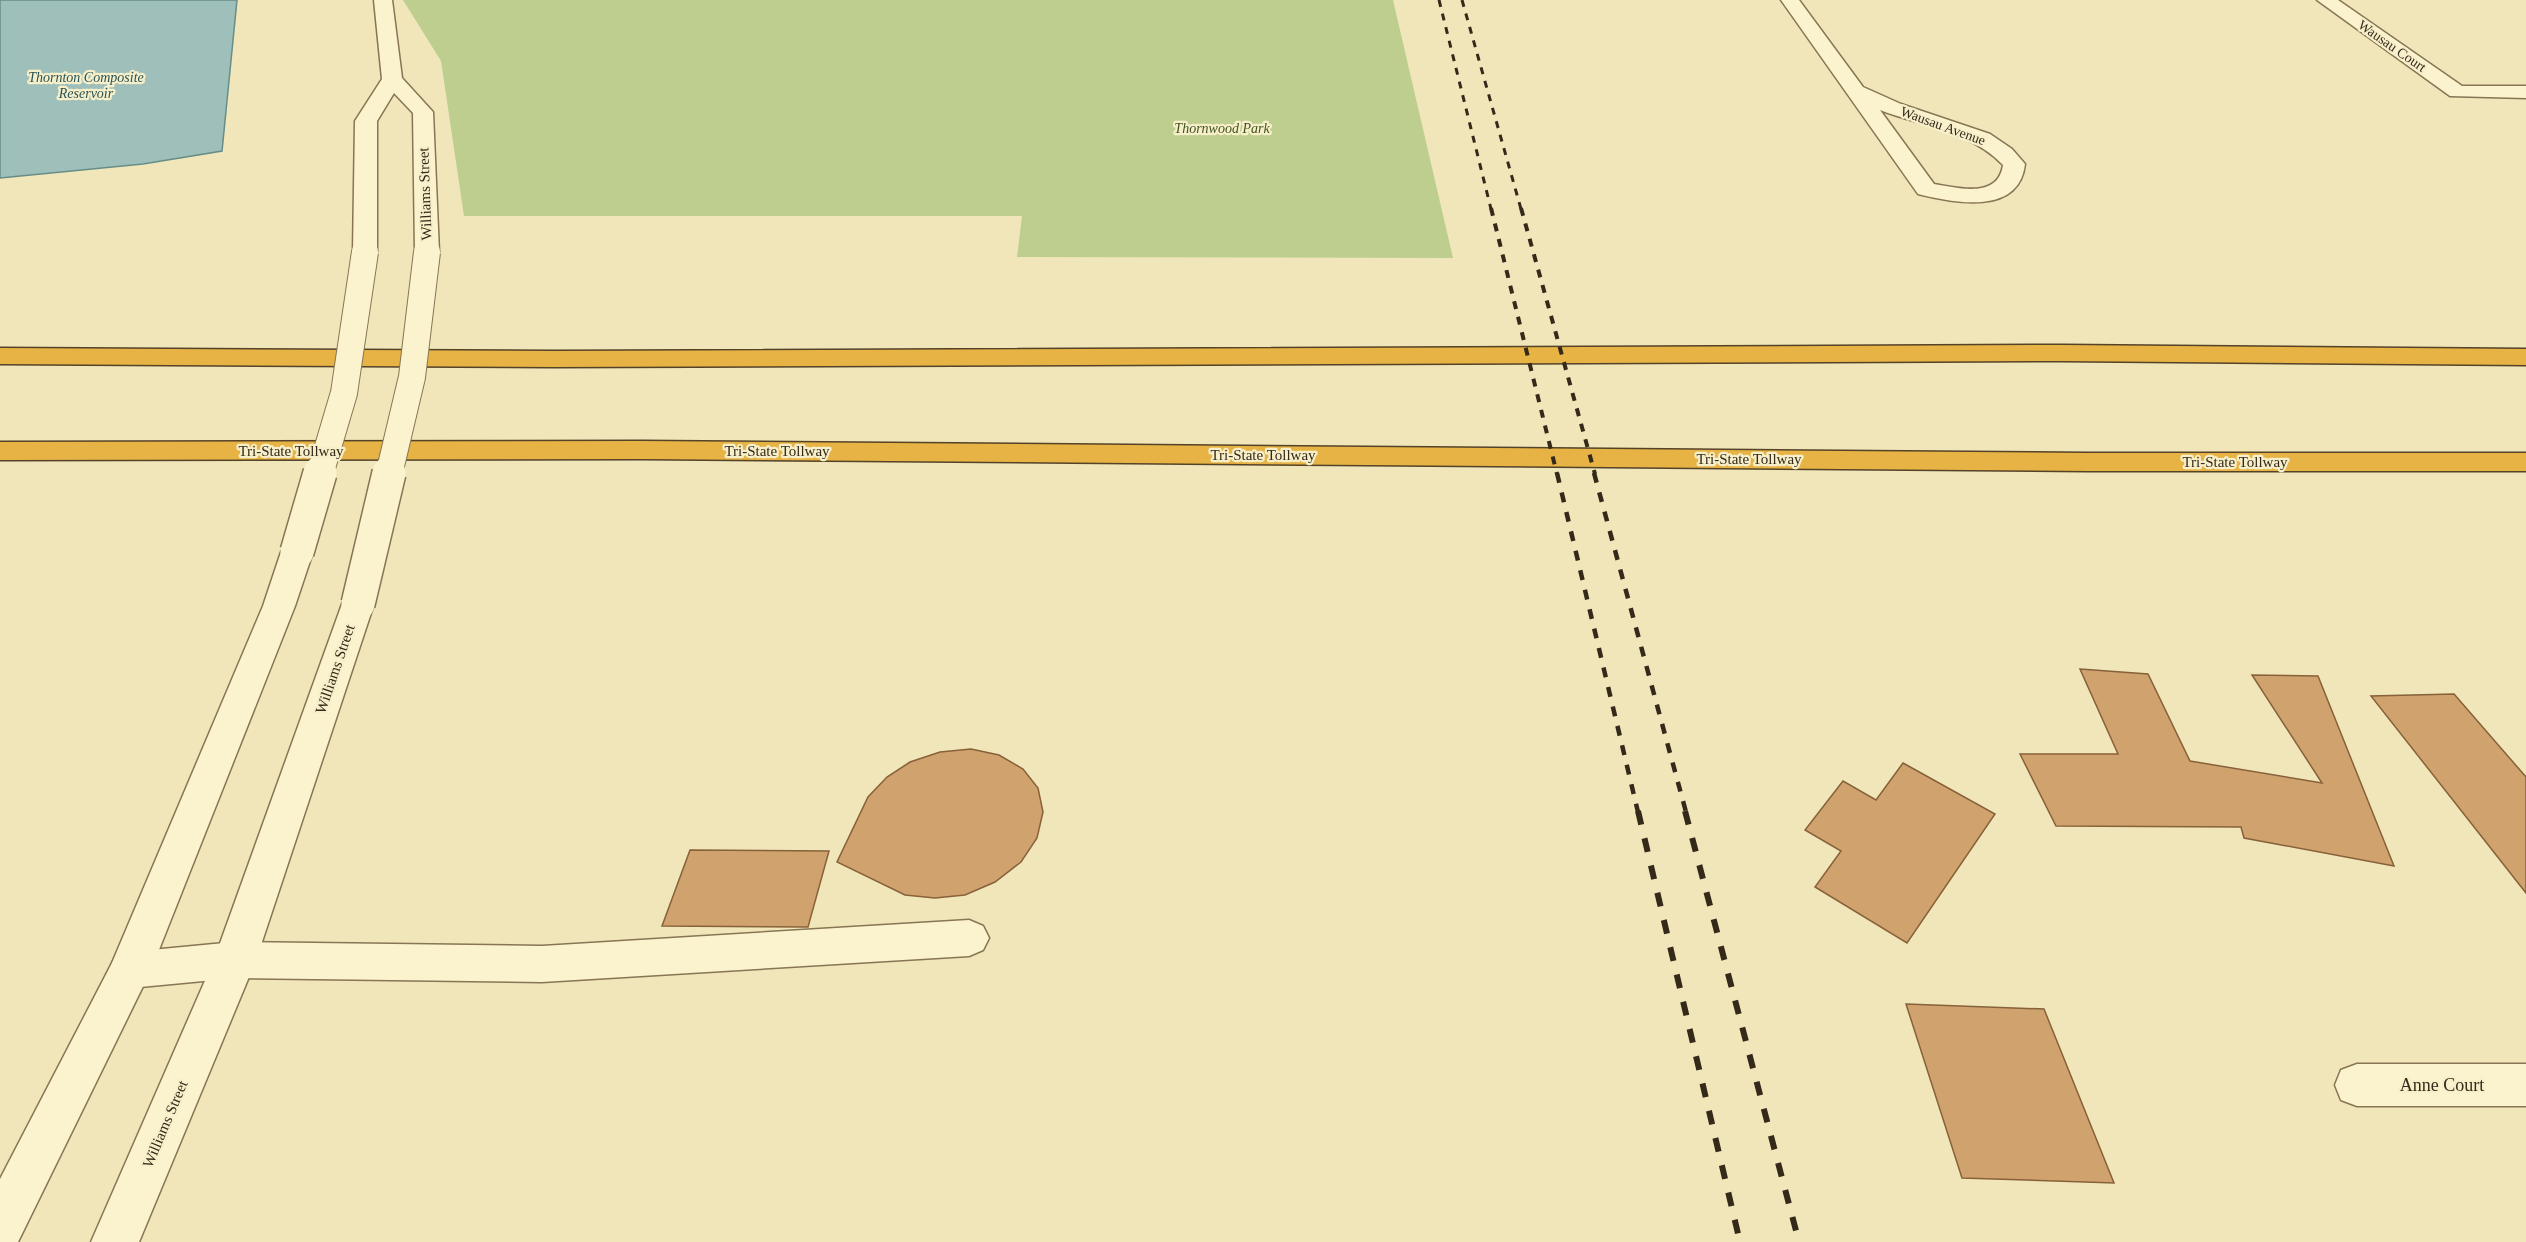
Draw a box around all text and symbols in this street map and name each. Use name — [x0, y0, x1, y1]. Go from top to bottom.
street label: Wausau Court — [2355, 17, 2429, 75]
water label: Thornton Composite Reservoir — [28, 70, 144, 101]
street label: Wausau Avenue — [1899, 104, 1987, 148]
park label: Thornwood Park — [1174, 121, 1270, 136]
street label: Williams Street — [415, 146, 435, 241]
street label: Tri-State Tollway — [238, 443, 344, 459]
street label: Tri-State Tollway — [724, 443, 830, 459]
street label: Tri-State Tollway — [1210, 447, 1316, 463]
street label: Tri-State Tollway — [1696, 451, 1802, 467]
street label: Tri-State Tollway — [2182, 454, 2288, 470]
street label: Williams Street — [312, 622, 358, 716]
street label: Anne Court — [2400, 1075, 2484, 1095]
street label: Williams Street — [139, 1077, 191, 1170]

